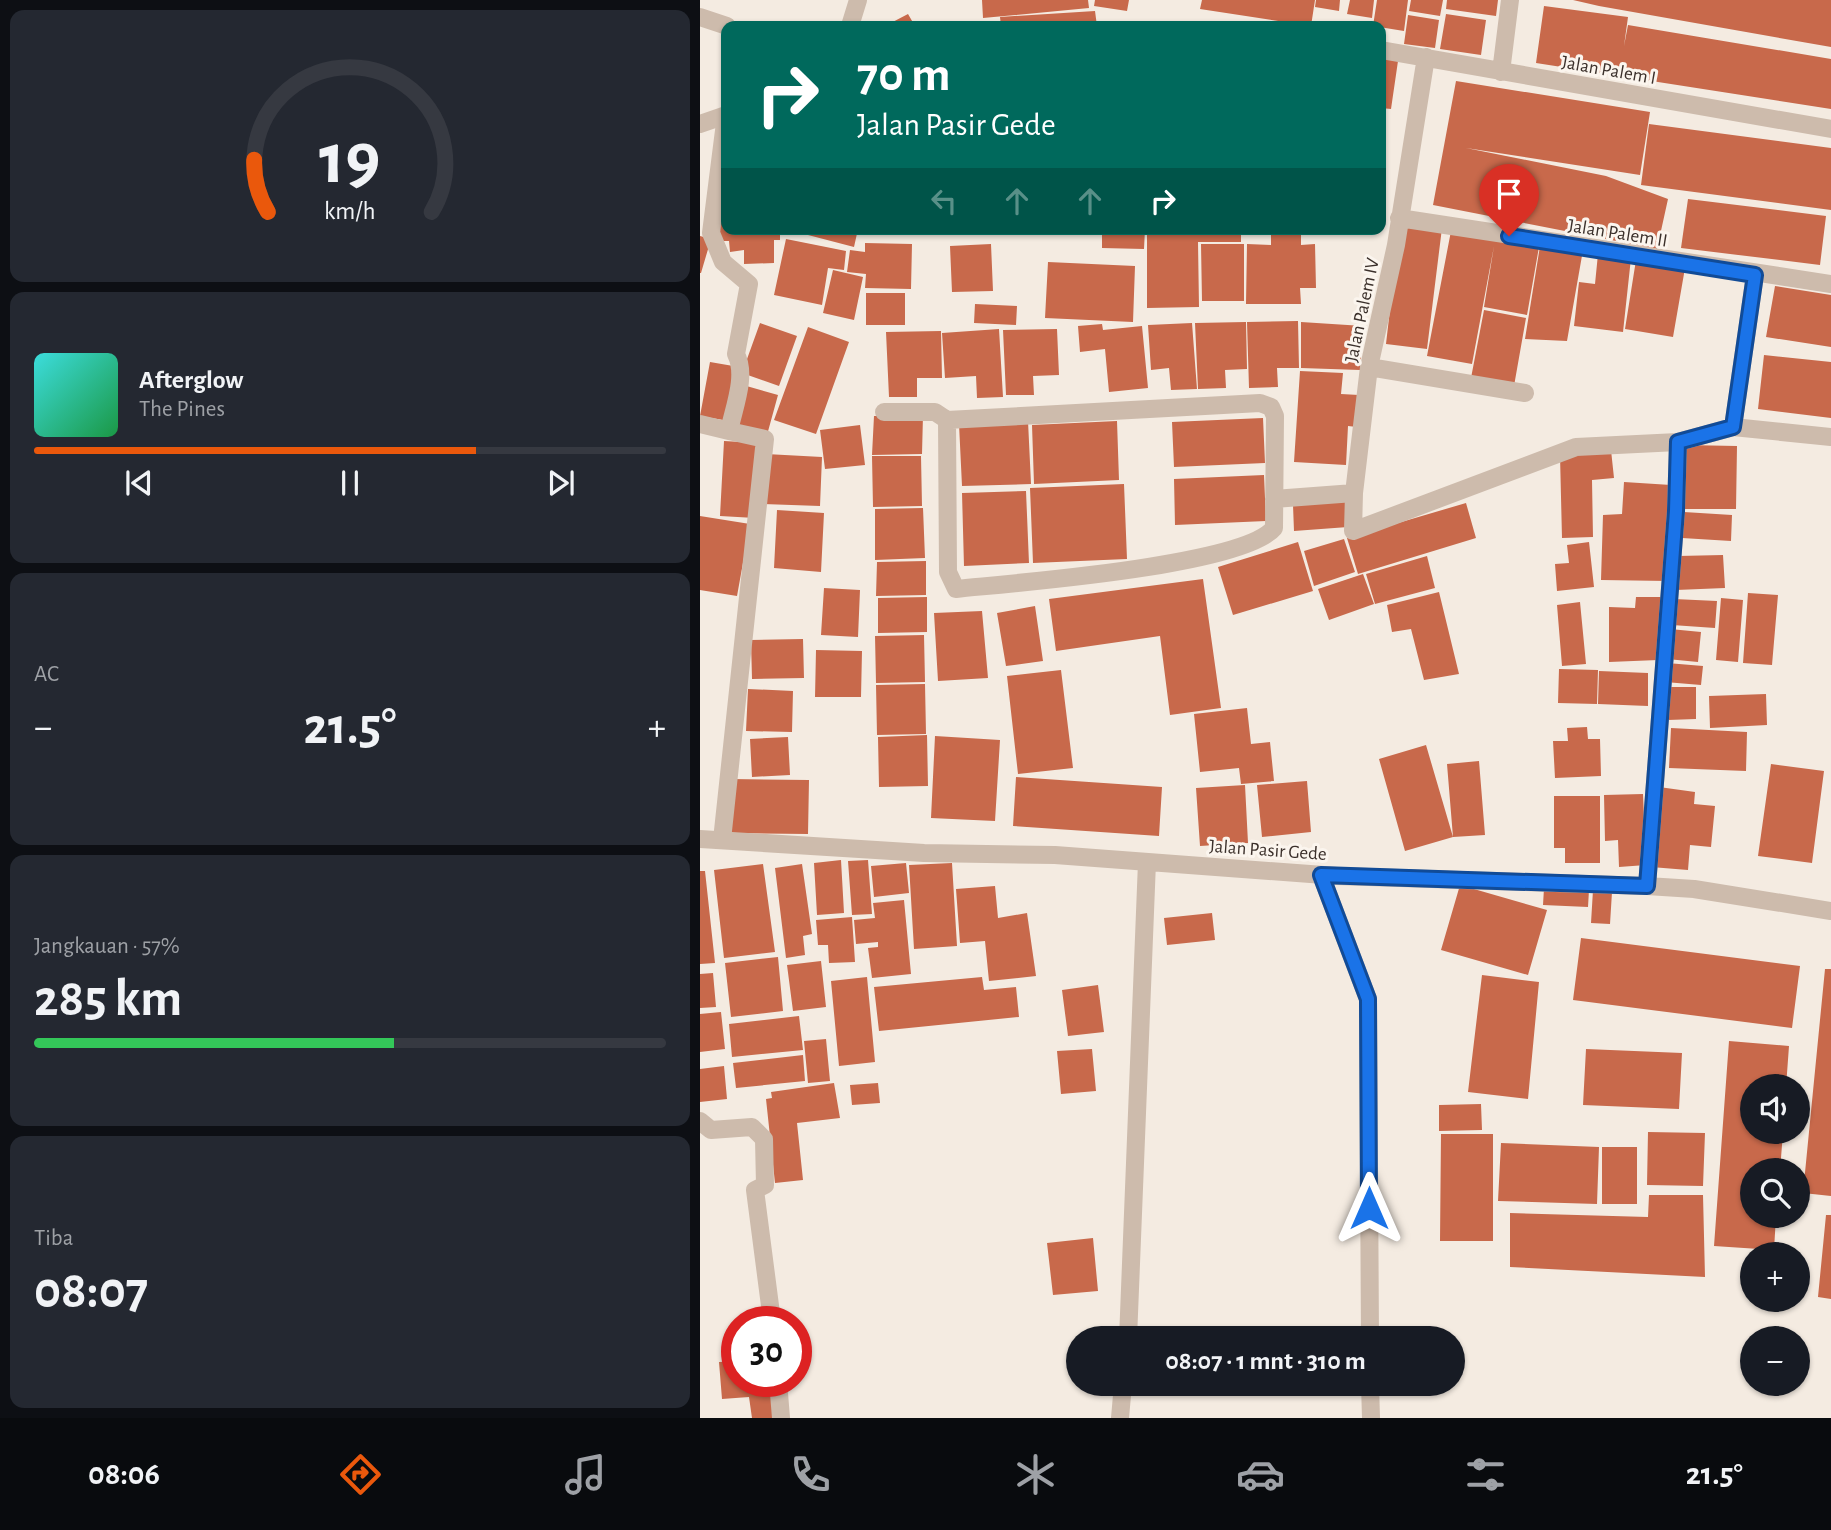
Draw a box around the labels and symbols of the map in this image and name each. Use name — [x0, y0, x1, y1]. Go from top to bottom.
street label: Jalan Palem I — [1560, 53, 1657, 88]
pin — [1479, 164, 1539, 236]
street label: Jalan Palem II — [1567, 216, 1669, 251]
street label: Jalan Palem IV — [1342, 256, 1383, 364]
street label: Jalan Pasir Gede — [1208, 837, 1327, 864]
position arrow — [1332, 1171, 1406, 1245]
speed limit sign: 30 — [721, 1306, 812, 1397]

